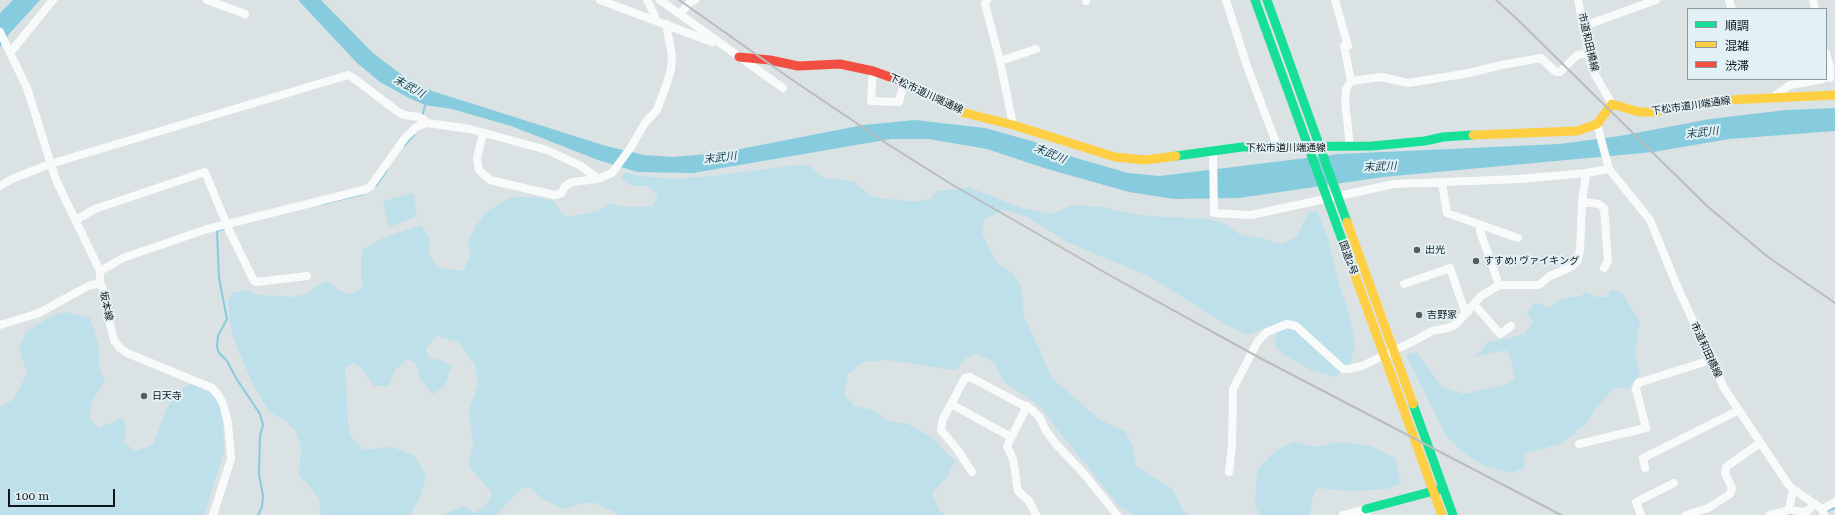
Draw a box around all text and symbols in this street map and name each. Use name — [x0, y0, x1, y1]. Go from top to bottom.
legend — [1687, 8, 1827, 80]
street label: 市道和田橋線 — [1575, 11, 1601, 73]
text: 順調 — [1725, 19, 1749, 33]
text: 混雑 — [1725, 39, 1749, 53]
text: 渋滞 — [1725, 59, 1749, 73]
street label: 下松市道川端通線 — [887, 72, 965, 116]
water label: 末武川 — [391, 73, 427, 101]
street label: 下松市道川端通線 — [1651, 94, 1731, 118]
water label: 末武川 — [1685, 125, 1719, 141]
water label: 末武川 — [1032, 141, 1068, 167]
street label: 下松市道川端通線 — [1246, 142, 1326, 154]
water label: 末武川 — [703, 150, 737, 166]
water label: 末武川 — [1363, 160, 1397, 174]
street label: 国道2号 — [1336, 239, 1360, 277]
place label: 出光 — [1425, 244, 1445, 256]
marker: 出光 — [1412, 245, 1422, 255]
place label: すすめ! ヴァイキング — [1484, 255, 1579, 267]
marker: すすめ! ヴァイキング — [1471, 256, 1481, 266]
street label: 坂本線 — [97, 290, 115, 322]
place label: 吉野家 — [1427, 309, 1457, 321]
marker: 吉野家 — [1414, 310, 1424, 320]
street label: 市道和田橋線 — [1688, 320, 1724, 380]
place label: 日天寺 — [152, 390, 182, 402]
marker: 日天寺 — [139, 391, 149, 401]
scale bar — [10, 481, 117, 507]
text: 100 m — [15, 489, 49, 503]

